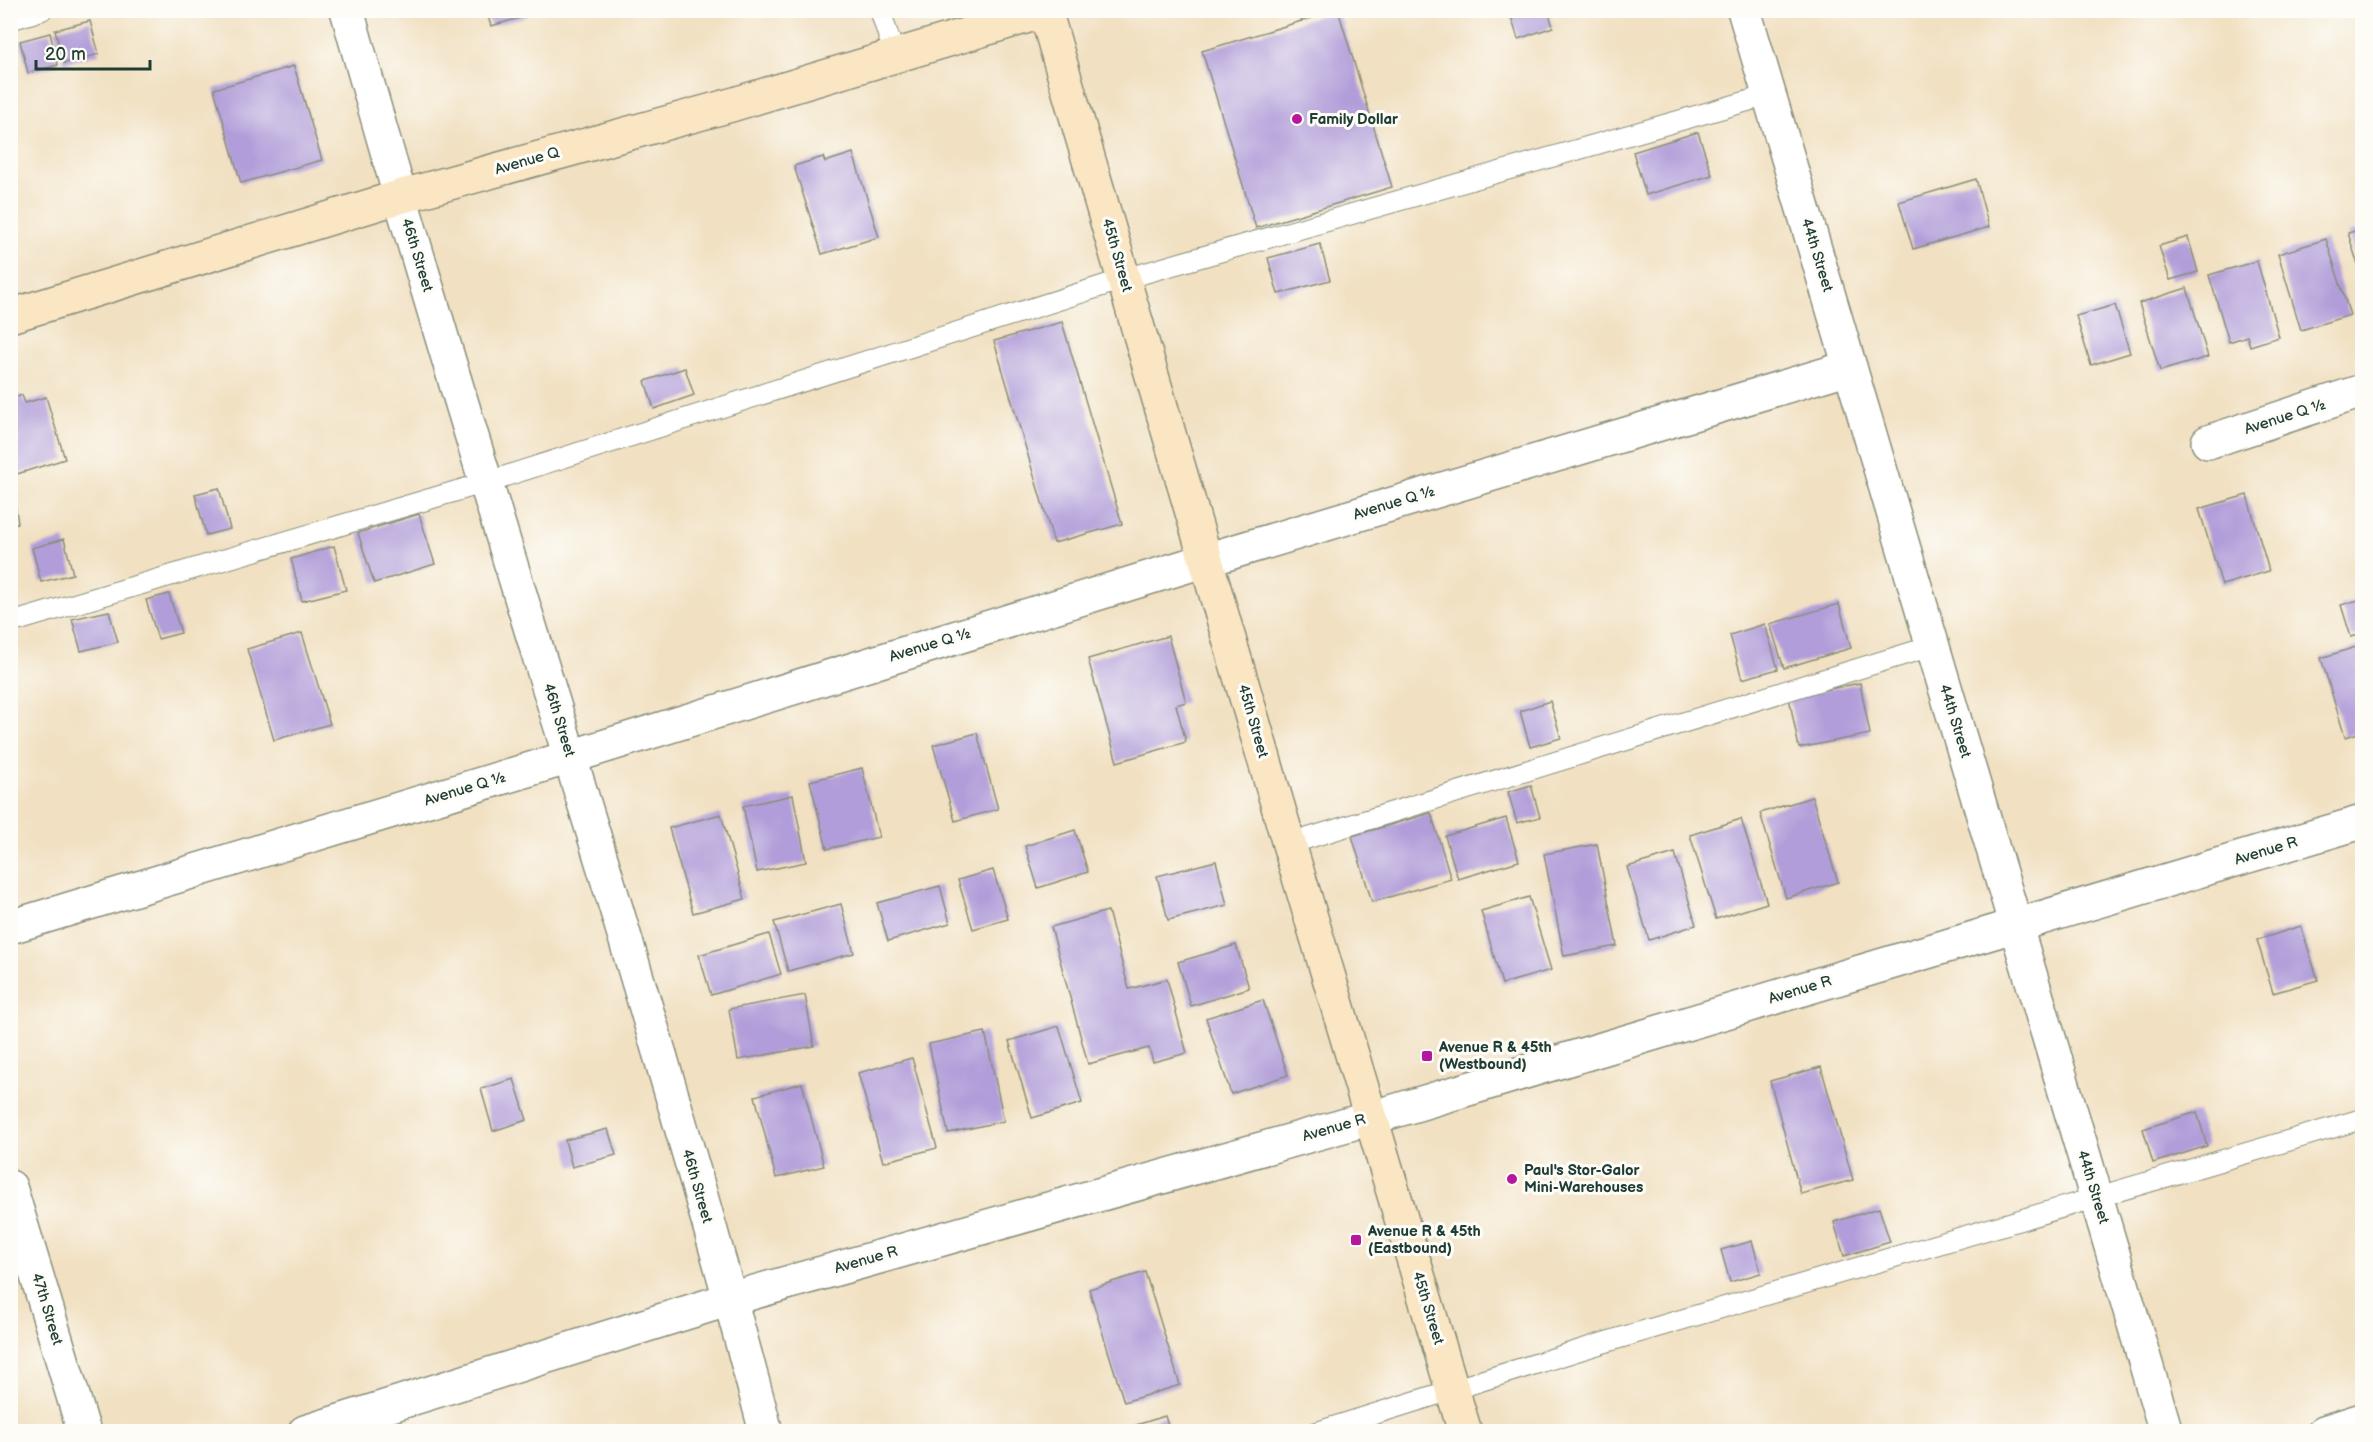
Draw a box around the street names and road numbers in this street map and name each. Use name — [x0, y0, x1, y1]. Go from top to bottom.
street label: Avenue Q — [493, 143, 562, 179]
street label: 46th Street — [397, 216, 437, 295]
street label: 45th Street — [1097, 216, 1137, 294]
street label: 44th Street — [1797, 216, 1837, 295]
street label: Avenue Q ½ — [2242, 395, 2328, 439]
street label: Avenue Q ½ — [1351, 482, 1437, 524]
street label: Avenue Q ½ — [887, 624, 973, 666]
street label: 46th Street — [539, 681, 579, 760]
street label: 45th Street — [1233, 682, 1273, 760]
street label: 44th Street — [1935, 682, 1975, 761]
street label: Avenue Q ½ — [422, 768, 508, 810]
street label: Avenue R — [2232, 832, 2300, 870]
street label: Avenue R — [1766, 971, 1834, 1009]
street label: Avenue R — [1300, 1110, 1368, 1146]
street label: 46th Street — [677, 1147, 717, 1226]
street label: 44th Street — [2073, 1148, 2113, 1227]
street label: Avenue R — [832, 1242, 900, 1278]
street label: 45th Street — [1408, 1269, 1448, 1347]
street label: 47th Street — [27, 1271, 67, 1348]

